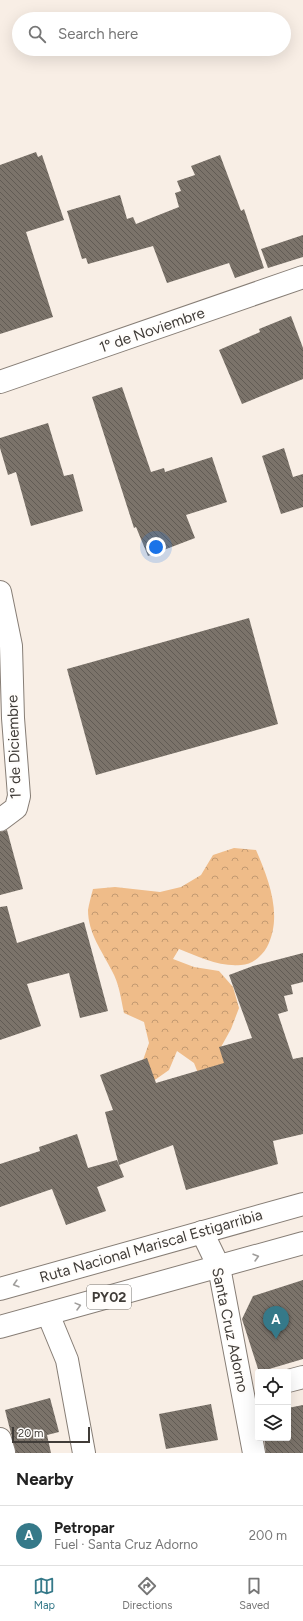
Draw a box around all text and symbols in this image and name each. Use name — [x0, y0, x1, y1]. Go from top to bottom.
search box — [12, 12, 291, 56]
icon: search — [26, 23, 48, 45]
text: Search here — [58, 25, 138, 43]
street label: 1º de Noviembre — [97, 304, 207, 356]
your location — [146, 537, 166, 557]
street label: 1º de Diciembre — [3, 694, 25, 800]
street label: Ruta Nacional Mariscal Estigarribia — [37, 1206, 265, 1286]
one-way arrow — [253, 1253, 260, 1262]
street label: Santa Cruz Adorno — [208, 1266, 252, 1394]
one-way arrow — [13, 1280, 19, 1288]
road number: PY02 — [87, 1285, 131, 1309]
one-way arrow — [74, 1302, 81, 1311]
pin: A — [263, 1306, 289, 1339]
map controls — [255, 1369, 291, 1441]
button: locate — [255, 1369, 291, 1405]
button: layers — [255, 1405, 291, 1441]
scale bar — [12, 1425, 90, 1444]
text: 20 m — [18, 1427, 43, 1440]
text: Nearby — [16, 1469, 74, 1489]
text: Petropar — [54, 1519, 114, 1537]
text: A — [24, 1528, 34, 1543]
text: 200 m — [249, 1528, 287, 1543]
text: Fuel · Santa Cruz Adorno — [54, 1537, 198, 1552]
tab: Map — [33, 1575, 55, 1612]
tab: Directions — [122, 1575, 172, 1612]
tab: Saved — [239, 1575, 270, 1612]

